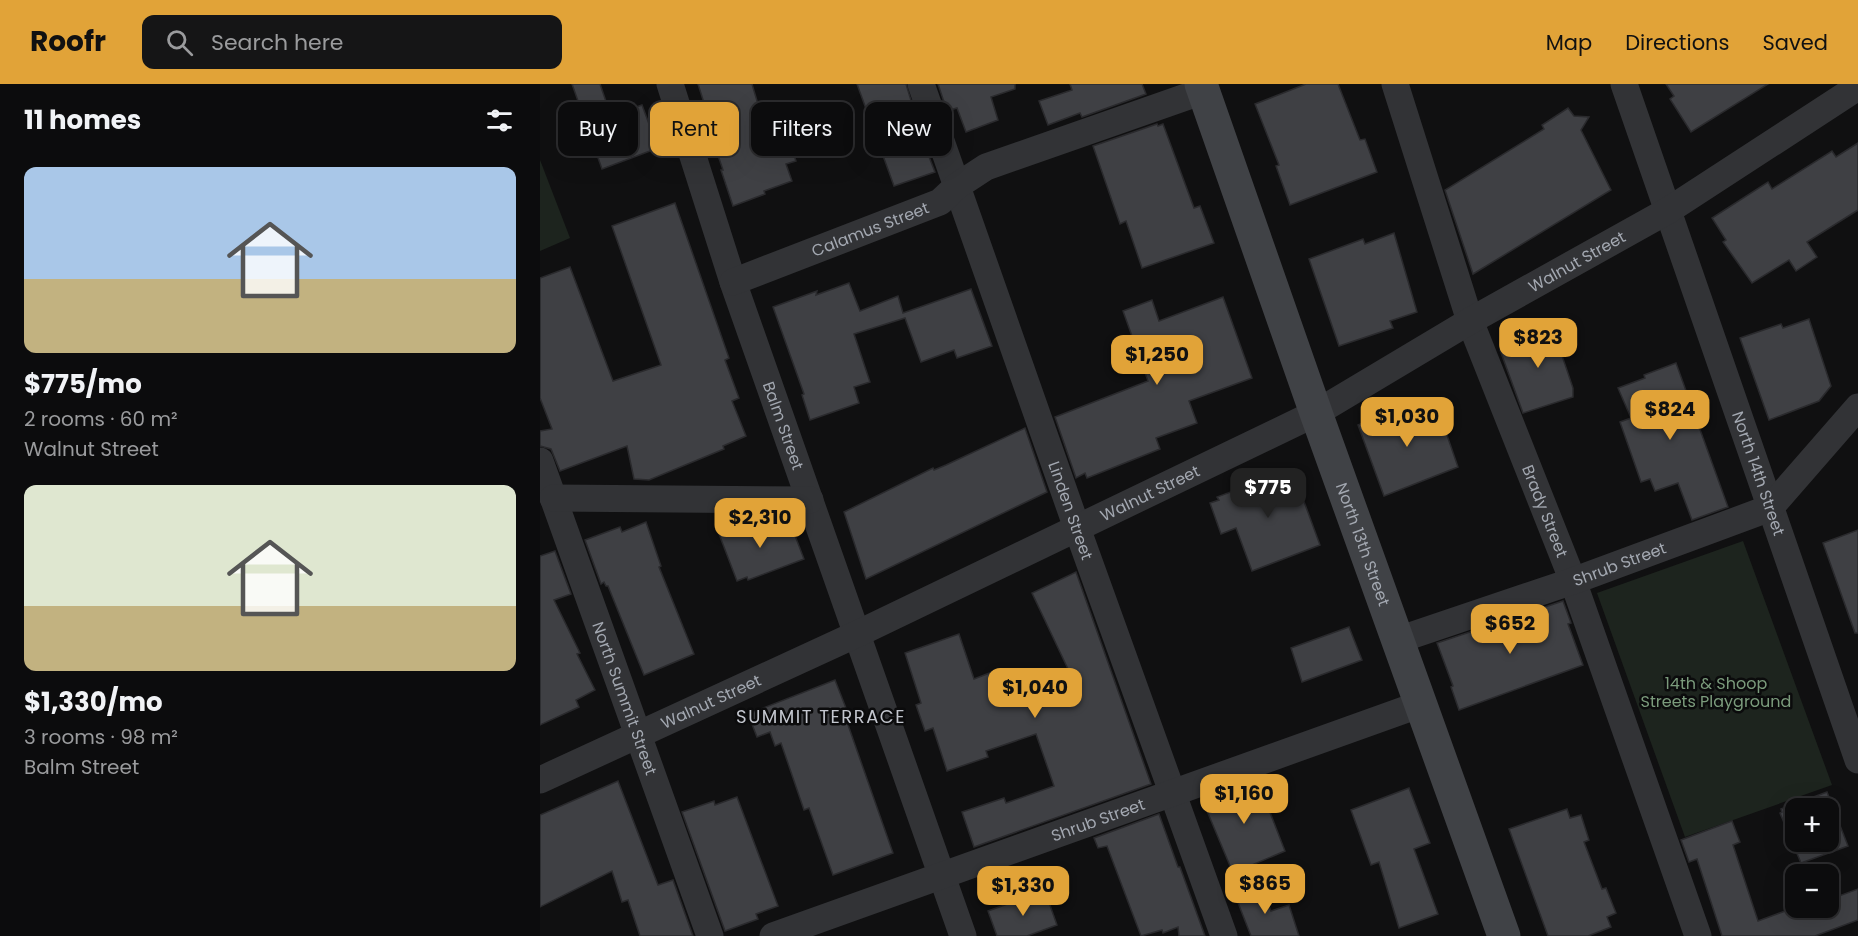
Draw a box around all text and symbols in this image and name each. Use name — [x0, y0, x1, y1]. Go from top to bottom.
search box — [142, 15, 562, 69]
text: Roofr — [30, 22, 106, 61]
icon: search — [163, 26, 196, 59]
text: Search here — [211, 27, 344, 58]
text: Map — [1546, 28, 1592, 57]
text: Directions — [1625, 28, 1729, 57]
text: Saved — [1762, 28, 1828, 57]
text: 11 homes — [24, 102, 141, 138]
chip: Buy — [558, 102, 638, 156]
chip: Rent — [650, 102, 739, 156]
chip: Filters — [751, 102, 853, 156]
chip: New — [865, 102, 952, 156]
icon: filters — [483, 104, 516, 137]
street label: Calamus Street — [808, 196, 933, 263]
icon: home — [216, 206, 324, 314]
street label: Walnut Street — [1524, 226, 1630, 298]
pin: $823 — [1502, 318, 1574, 369]
text: $823 — [1513, 323, 1563, 351]
pin: $1,250 — [1108, 335, 1206, 386]
text: $1,250 — [1125, 340, 1189, 368]
text: $775/mo — [24, 366, 142, 402]
street label: Balm Street — [757, 378, 809, 473]
pin: $824 — [1634, 390, 1706, 441]
text: $824 — [1644, 395, 1696, 423]
pin: $1,030 — [1358, 397, 1456, 448]
text: $1,030 — [1375, 402, 1439, 430]
text: 2 rooms · 60 m² — [24, 405, 178, 433]
street label: North 14th Street — [1726, 408, 1791, 539]
text: Walnut Street — [24, 435, 159, 463]
street label: Linden Street — [1042, 458, 1099, 563]
street label: Walnut Street — [1096, 460, 1204, 527]
street label: Brady Street — [1516, 462, 1574, 561]
pin: $775 — [1232, 468, 1304, 519]
text: $775 — [1244, 473, 1292, 501]
street label: North 13th Street — [1330, 480, 1396, 609]
pin: $2,310 — [711, 498, 809, 549]
text: $2,310 — [729, 503, 791, 531]
icon: home — [216, 524, 324, 632]
street label: Shrub Street — [1570, 536, 1669, 592]
pin: $652 — [1474, 604, 1546, 655]
text: $652 — [1485, 609, 1535, 637]
street label: North Summit Street — [586, 619, 663, 778]
pin: $1,040 — [986, 668, 1084, 719]
street label: Walnut Street — [657, 669, 765, 735]
park label: 14th & Shoop Streets Playground — [1641, 672, 1791, 713]
text: $1,040 — [1002, 673, 1068, 701]
text: $1,330/mo — [24, 684, 163, 720]
district label: SUMMIT TERRACE — [736, 704, 906, 729]
text: 3 rooms · 98 m² — [24, 723, 178, 751]
text: Balm Street — [24, 753, 139, 781]
pin: $1,160 — [1195, 774, 1293, 825]
text: $1,160 — [1214, 779, 1274, 807]
street label: Shrub Street — [1048, 793, 1148, 848]
map controls — [1785, 798, 1839, 918]
button: + — [1785, 798, 1839, 852]
pin: $865 — [1229, 864, 1301, 915]
button: − — [1785, 864, 1839, 918]
pin: $1,330 — [974, 866, 1072, 917]
text: $865 — [1239, 869, 1291, 897]
text: $1,330 — [991, 871, 1055, 899]

